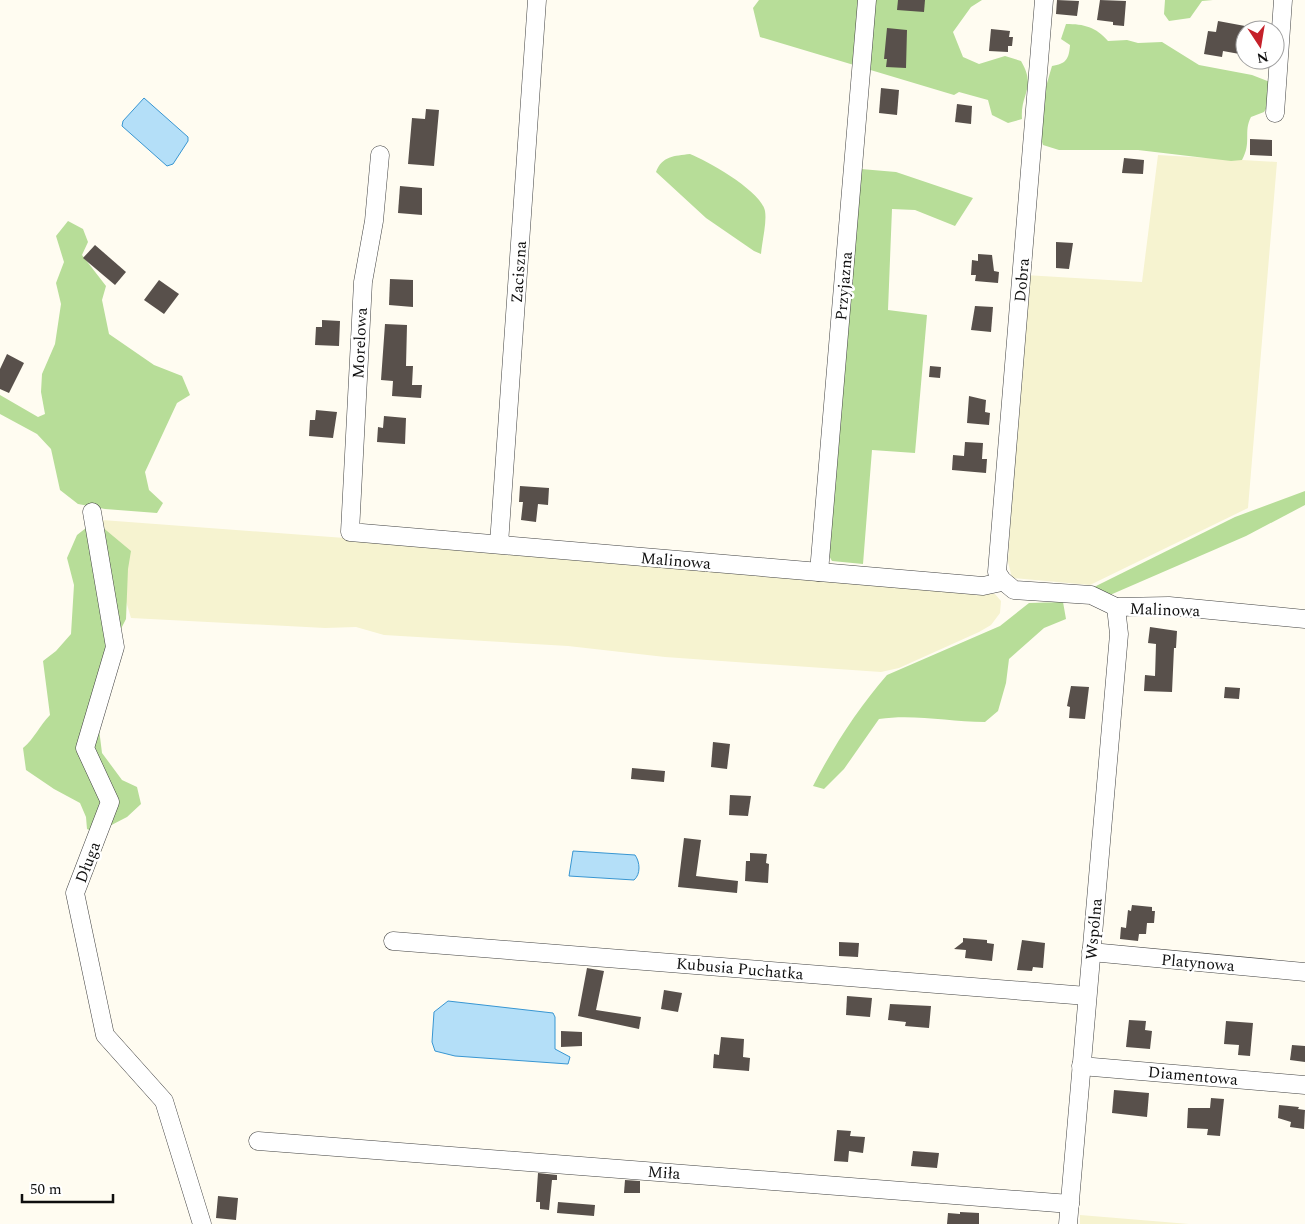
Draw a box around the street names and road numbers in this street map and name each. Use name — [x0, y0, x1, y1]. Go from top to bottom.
street label: Zaciszna — [505, 240, 533, 304]
street label: Przyjazna — [829, 250, 859, 322]
street label: Dobra — [1008, 257, 1036, 303]
street label: Morelowa — [346, 307, 374, 379]
street label: Malinowa — [640, 546, 712, 576]
street label: Malinowa — [1129, 597, 1201, 623]
street label: Długa — [69, 838, 107, 886]
street label: Wspólna — [1079, 897, 1109, 961]
street label: Platynowa — [1160, 948, 1236, 978]
street label: Kubusia Puchatka — [675, 951, 805, 987]
street label: Diamentowa — [1147, 1060, 1239, 1092]
street label: Miła — [647, 1160, 681, 1186]

